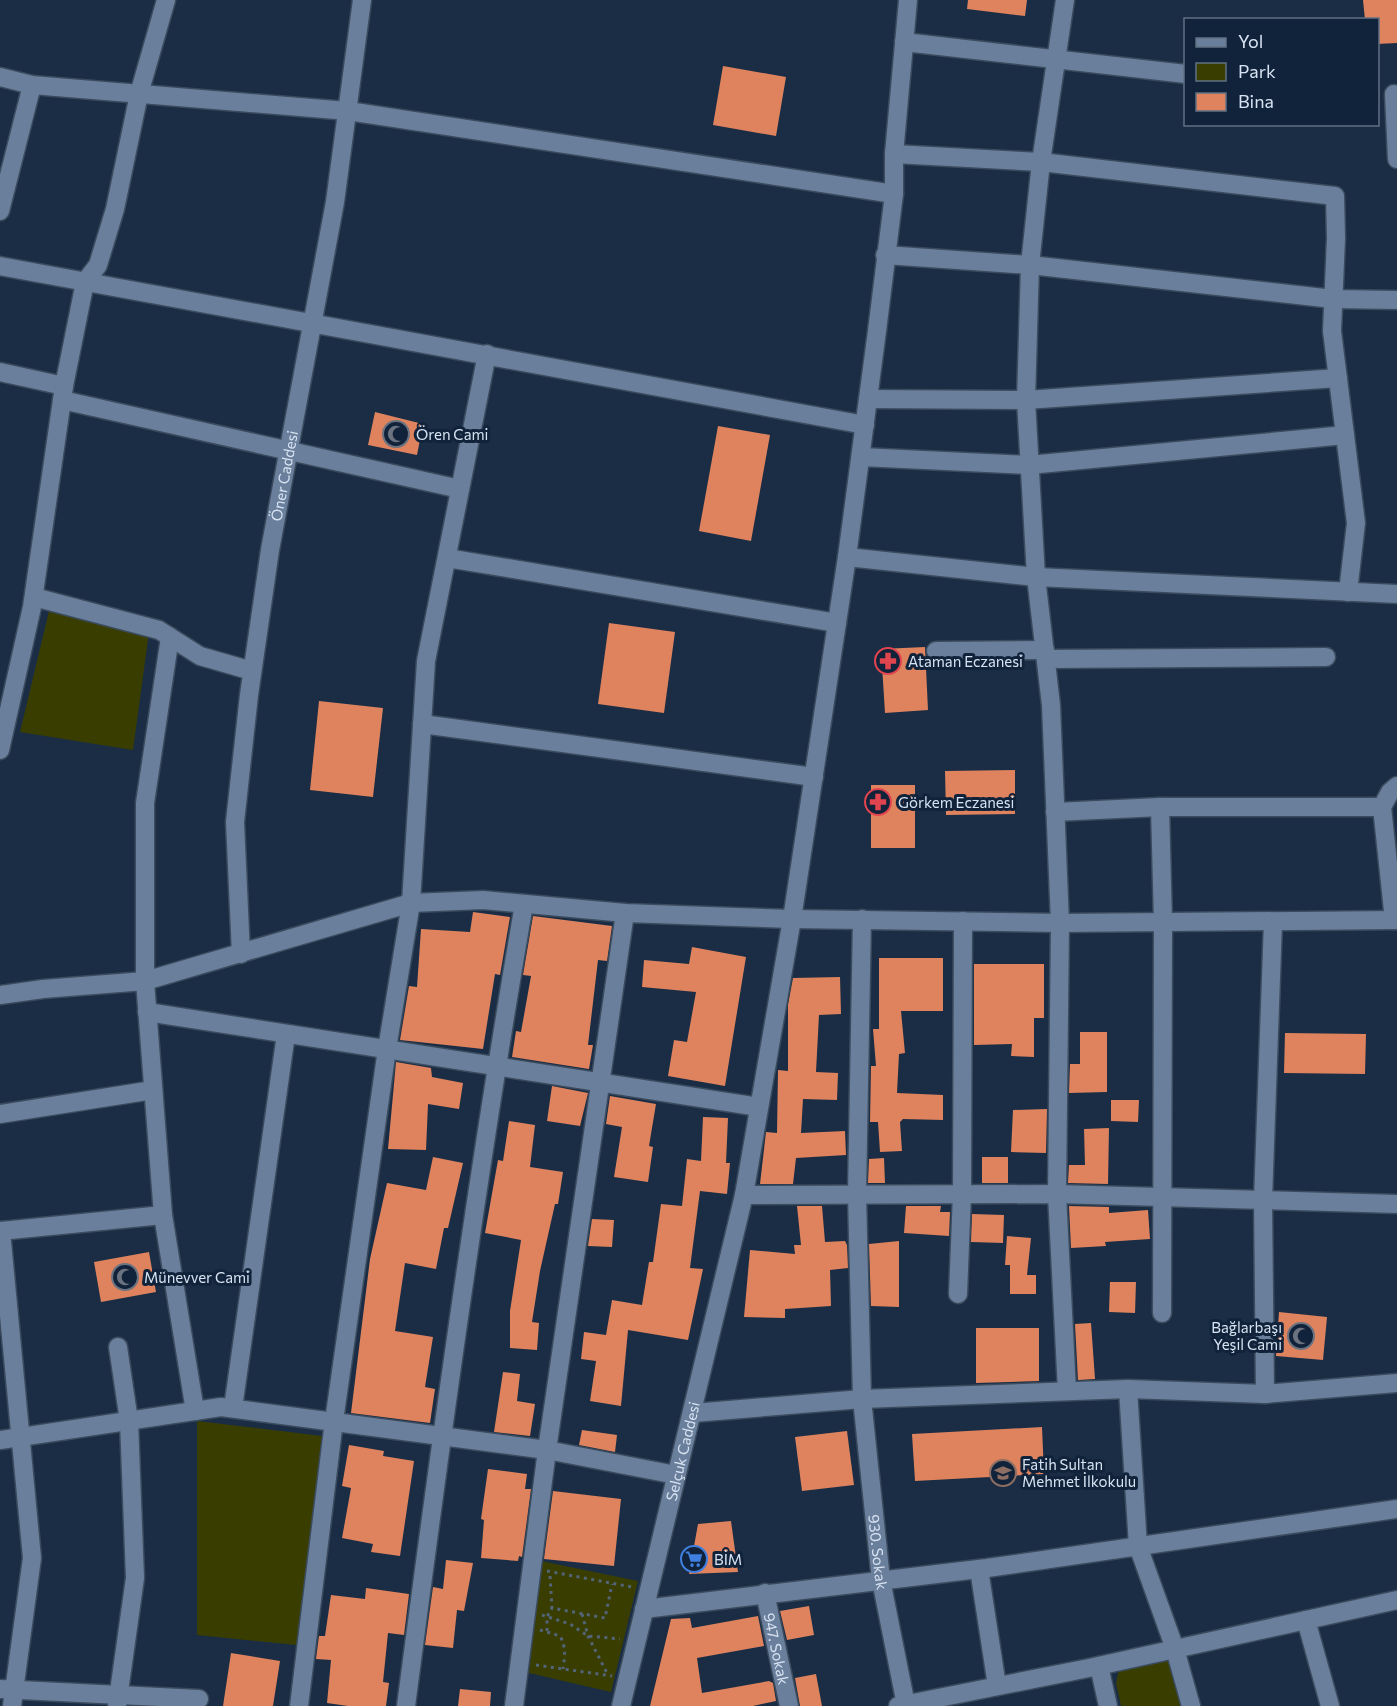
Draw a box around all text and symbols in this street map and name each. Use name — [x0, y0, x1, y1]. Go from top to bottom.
legend — [1184, 18, 1379, 126]
text: Yol — [1238, 30, 1263, 52]
text: Park — [1238, 60, 1276, 82]
text: Bina — [1238, 90, 1274, 112]
mosque icon: Ören Cami — [381, 419, 411, 449]
place label: Ören Cami — [416, 425, 488, 443]
street label: Öner Caddesi — [267, 429, 301, 522]
pharmacy icon: Ataman Eczanesi — [873, 646, 903, 676]
place label: Ataman Eczanesi — [908, 652, 1023, 670]
pharmacy icon: Görkem Eczanesi — [863, 787, 893, 817]
place label: Görkem Eczanesi — [898, 793, 1014, 811]
mosque icon: Münevver Cami — [110, 1262, 140, 1292]
place label: Münevver Cami — [144, 1268, 250, 1286]
place label: Bağlarbaşı Yeşil Cami — [1211, 1318, 1282, 1353]
mosque icon: Bağlarbaşı Yeşil Cami — [1286, 1321, 1316, 1351]
street label: Selçuk Caddesi — [662, 1400, 703, 1503]
place label: Fatih Sultan Mehmet İlkokulu — [1022, 1455, 1136, 1490]
school or university icon: Fatih Sultan Mehmet İlkokulu — [988, 1458, 1018, 1488]
street label: 930. Sokak — [865, 1514, 892, 1591]
supermarket icon: BİM — [679, 1544, 709, 1574]
place label: BİM — [714, 1550, 742, 1568]
street label: 947. Sokak — [760, 1611, 793, 1686]

